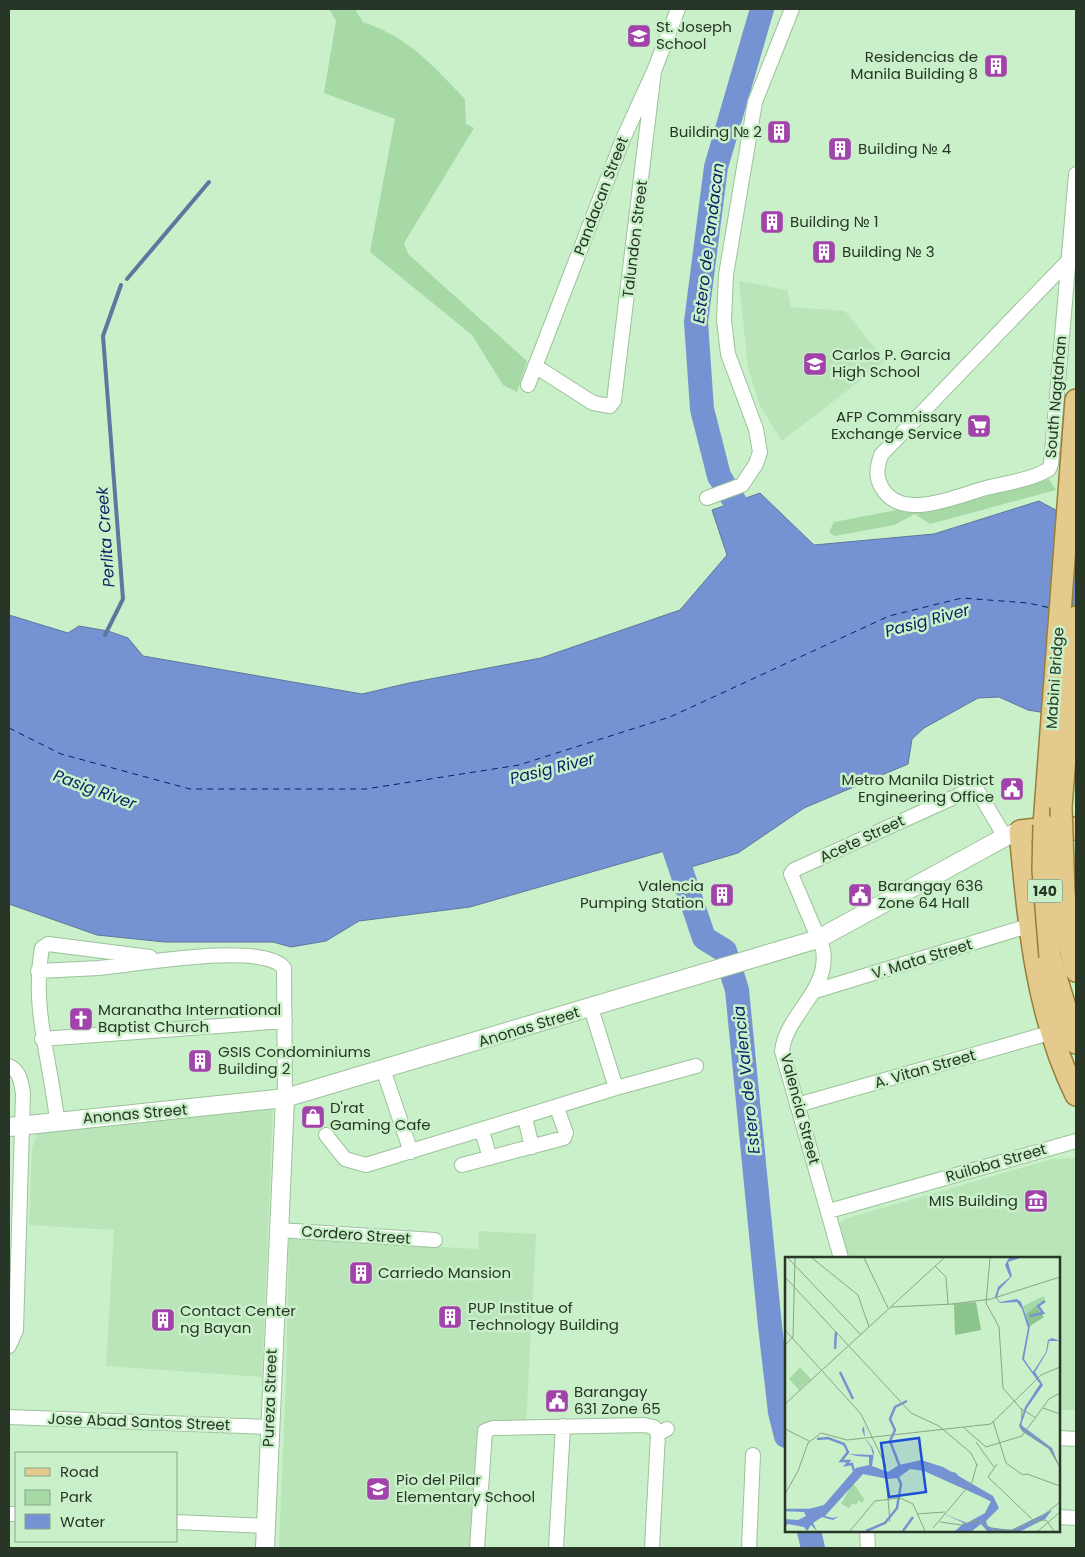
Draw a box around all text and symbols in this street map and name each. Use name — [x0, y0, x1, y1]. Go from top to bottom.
place label: St. Joseph School — [656, 16, 732, 54]
school or university icon: St. Joseph School — [626, 23, 652, 49]
place label: Residencias de Manila Building 8 — [851, 46, 978, 84]
building icon: Residencias de Manila Building 8 — [983, 53, 1009, 79]
building icon: Building № 2 — [766, 119, 792, 145]
place label: Building № 2 — [670, 121, 762, 142]
street label: Pandacan Street — [568, 133, 633, 258]
building icon: Building № 4 — [827, 136, 853, 162]
place label: Building № 4 — [858, 138, 951, 159]
water label: Estero de Pandacan — [687, 162, 730, 325]
street label: Talundon Street — [617, 179, 652, 299]
building icon: Building № 1 — [759, 209, 785, 235]
place label: Building № 1 — [790, 211, 879, 232]
building icon: Building № 3 — [811, 239, 837, 265]
place label: Building № 3 — [842, 241, 935, 262]
street label: South Nagtahan — [1040, 335, 1071, 459]
place label: Carlos P. Garcia High School — [832, 344, 951, 382]
school or university icon: Carlos P. Garcia High School — [802, 351, 828, 377]
place label: AFP Commissary Exchange Service — [831, 406, 963, 444]
supermarket icon: AFP Commissary Exchange Service — [966, 413, 992, 439]
water label: Perlita Creek — [90, 485, 120, 588]
water label: Pasig River — [882, 598, 973, 643]
street label: Mabini Bridge — [1040, 626, 1069, 730]
water label: Pasig River — [507, 747, 598, 790]
water label: Pasig River — [50, 764, 140, 815]
place label: Metro Manila District Engineering Office — [842, 769, 994, 807]
public building icon: Metro Manila District Engineering Office — [999, 776, 1025, 802]
street label: Acete Street — [816, 810, 908, 867]
place label: Valencia Pumping Station — [580, 875, 704, 913]
place label: Barangay 636 Zone 64 Hall — [878, 875, 983, 913]
road number: 140 — [1028, 879, 1062, 902]
building icon: Valencia Pumping Station — [709, 882, 735, 908]
public building icon: Barangay 636 Zone 64 Hall — [847, 882, 873, 908]
street label: V. Mata Street — [869, 933, 975, 984]
place label: Maranatha International Baptist Church — [98, 999, 281, 1037]
street label: Anonas Street — [476, 1001, 582, 1052]
water label: Estero de Valencia — [727, 1004, 766, 1155]
church icon: Maranatha International Baptist Church — [68, 1006, 94, 1032]
place label: GSIS Condominiums Building 2 — [218, 1041, 371, 1079]
street label: A. Vitan Street — [872, 1044, 978, 1093]
building icon: GSIS Condominiums Building 2 — [187, 1048, 213, 1074]
street label: Valencia Street — [776, 1051, 825, 1167]
place label: D'rat Gaming Cafe — [330, 1097, 431, 1135]
street label: Anonas Street — [82, 1098, 188, 1129]
shop icon: D'rat Gaming Cafe — [300, 1104, 326, 1130]
street label: Ruiloba Street — [943, 1138, 1049, 1187]
museum icon: MIS Building — [1023, 1188, 1049, 1214]
place label: MIS Building — [929, 1190, 1018, 1211]
street label: Cordero Street — [301, 1220, 411, 1249]
inset map — [785, 1257, 1060, 1532]
building icon: Carriedo Mansion — [348, 1260, 374, 1286]
place label: Carriedo Mansion — [378, 1262, 511, 1283]
place label: PUP Institue of Technology Building — [468, 1297, 619, 1335]
place label: Contact Center ng Bayan — [180, 1300, 296, 1338]
building icon: PUP Institue of Technology Building — [437, 1304, 463, 1330]
building icon: Contact Center ng Bayan — [150, 1307, 176, 1333]
street label: Pureza Street — [257, 1349, 282, 1447]
place label: Barangay 631 Zone 65 — [574, 1381, 661, 1419]
public building icon: Barangay 631 Zone 65 — [544, 1388, 570, 1414]
street label: Jose Abad Santos Street — [47, 1408, 231, 1435]
legend — [15, 1452, 178, 1542]
text: Road — [60, 1461, 99, 1482]
place label: Pio del Pilar Elementary School — [396, 1469, 535, 1507]
school or university icon: Pio del Pilar Elementary School — [365, 1476, 391, 1502]
text: Park — [60, 1486, 92, 1507]
text: Water — [60, 1511, 106, 1532]

